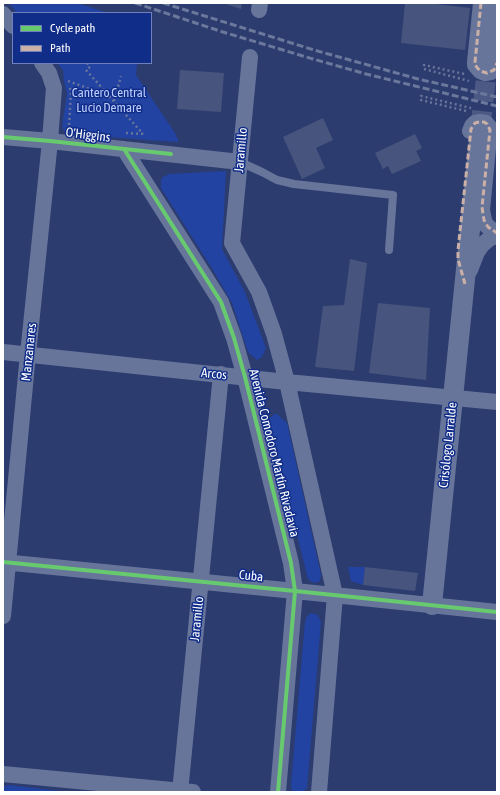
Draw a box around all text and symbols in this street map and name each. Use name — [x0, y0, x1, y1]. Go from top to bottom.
legend — [12, 12, 152, 64]
text: Cycle path — [50, 21, 95, 35]
text: Path — [50, 41, 71, 55]
park label: Cantero Central Lucio Demare — [72, 85, 146, 116]
street label: O'Higgins — [65, 125, 111, 145]
street label: Jaramillo — [231, 127, 251, 173]
street label: Manzanares — [18, 322, 40, 382]
street label: Arcos — [200, 365, 228, 383]
street label: Avenida Comodoro Martín Rivadavia — [246, 367, 302, 539]
street label: Crisólogo Larralde — [436, 401, 460, 489]
street label: Cuba — [238, 567, 264, 585]
street label: Jaramillo — [187, 596, 207, 642]

